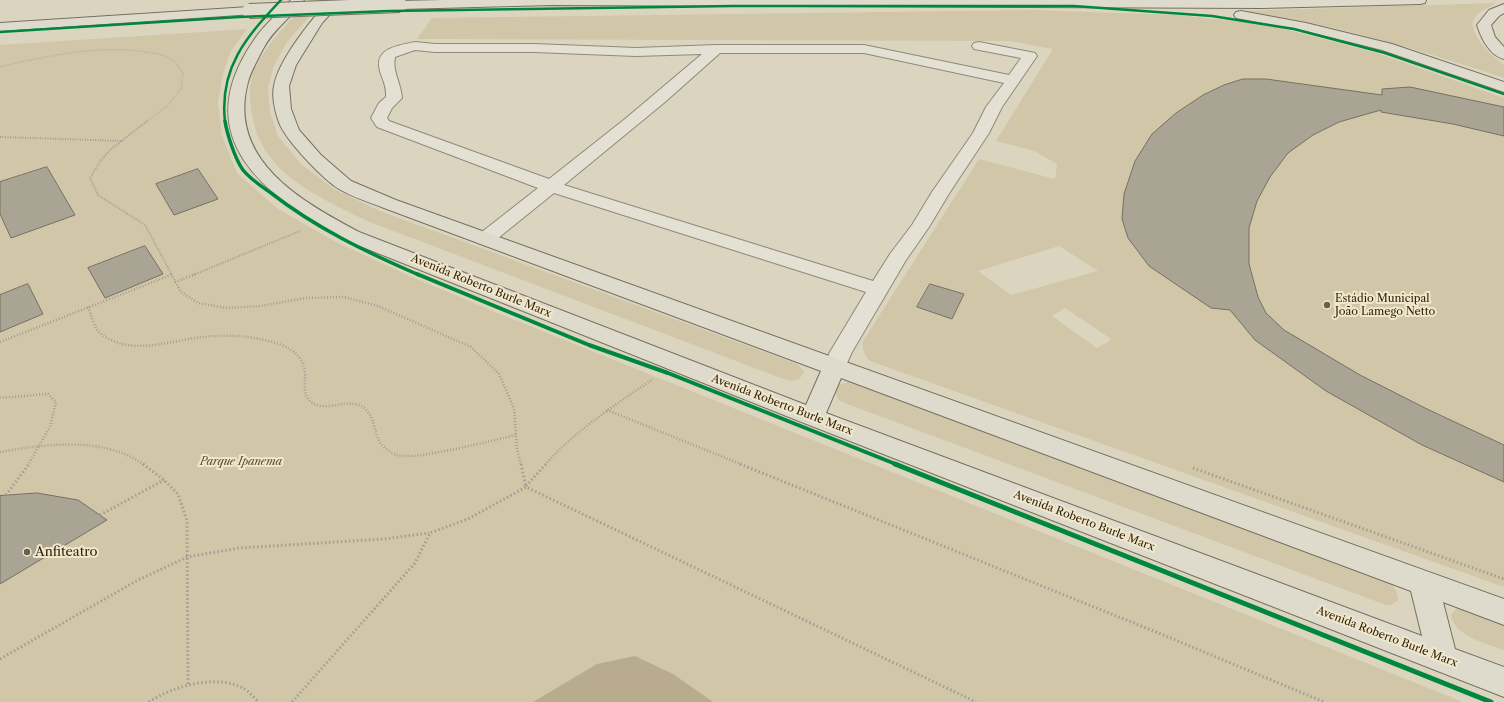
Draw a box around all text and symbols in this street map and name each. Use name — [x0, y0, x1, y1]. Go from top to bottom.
street label: Avenida Roberto Burle Marx — [409, 252, 553, 320]
place label: Estádio Municipal João Lamego Netto — [1335, 292, 1435, 318]
marker: Estádio Municipal João Lamego Netto — [1322, 300, 1332, 310]
street label: Avenida Roberto Burle Marx — [710, 372, 854, 438]
park label: Parque Ipanema — [200, 455, 282, 469]
street label: Avenida Roberto Burle Marx — [1012, 488, 1156, 554]
place label: Anfiteatro — [35, 544, 98, 560]
marker: Anfiteatro — [22, 547, 32, 557]
street label: Avenida Roberto Burle Marx — [1315, 604, 1459, 670]

